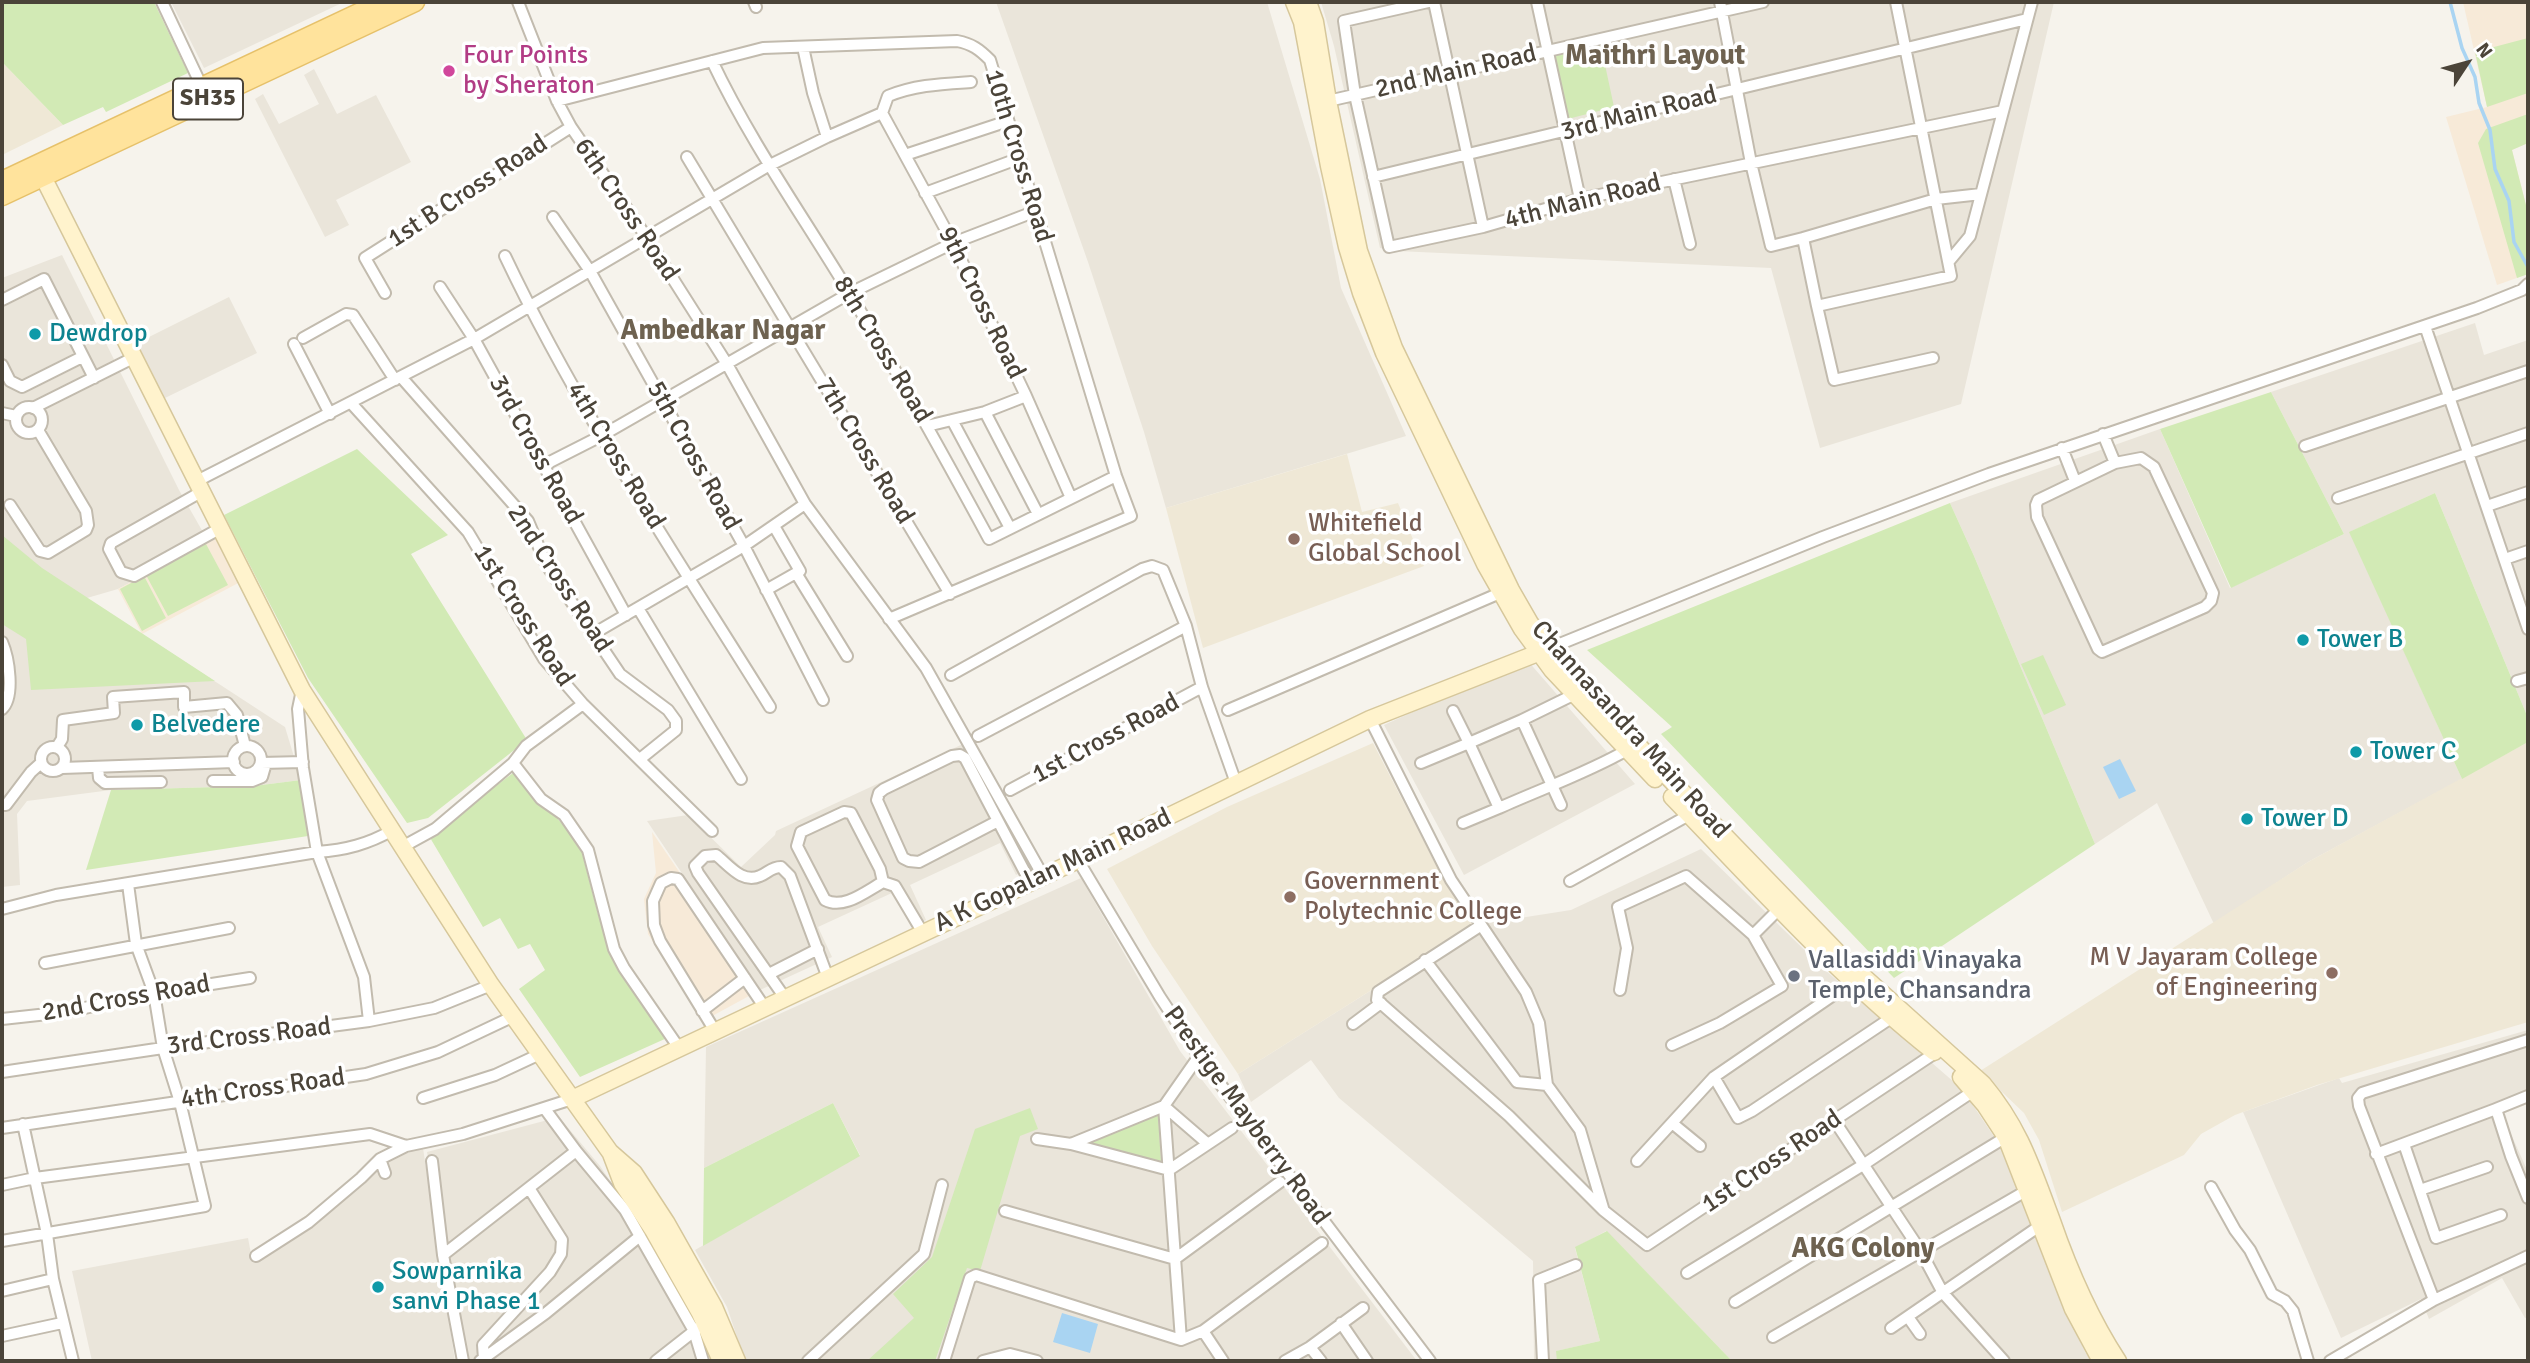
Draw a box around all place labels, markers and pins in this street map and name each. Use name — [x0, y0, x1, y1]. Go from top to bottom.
place label: Four Points by Sheraton — [463, 40, 595, 102]
marker: Four Points by Sheraton — [441, 63, 457, 79]
place label: Dewdrop — [49, 318, 147, 350]
marker: Dewdrop — [27, 326, 43, 342]
place label: Whitefield Global School — [1308, 508, 1461, 570]
marker: Whitefield Global School — [1286, 531, 1302, 547]
place label: Tower B — [2317, 624, 2403, 656]
marker: Tower B — [2295, 632, 2311, 648]
place label: Belvedere — [151, 709, 260, 741]
marker: Belvedere — [129, 717, 145, 733]
place label: Tower C — [2370, 736, 2456, 768]
marker: Tower C — [2348, 744, 2364, 760]
place label: Tower D — [2261, 803, 2348, 835]
marker: Tower D — [2239, 811, 2255, 827]
place label: Government Polytechnic College — [1304, 866, 1522, 928]
marker: Government Polytechnic College — [1282, 889, 1298, 905]
place label: M V Jayaram College of Engineering — [2089, 942, 2318, 1004]
place label: Vallasiddi Vinayaka Temple, Chansandra — [1808, 945, 2032, 1006]
marker: M V Jayaram College of Engineering — [2324, 965, 2340, 981]
marker: Vallasiddi Vinayaka Temple, Chansandra — [1786, 968, 1802, 984]
place label: Sowparnika sanvi Phase 1 — [392, 1256, 541, 1318]
marker: Sowparnika sanvi Phase 1 — [370, 1279, 386, 1295]

